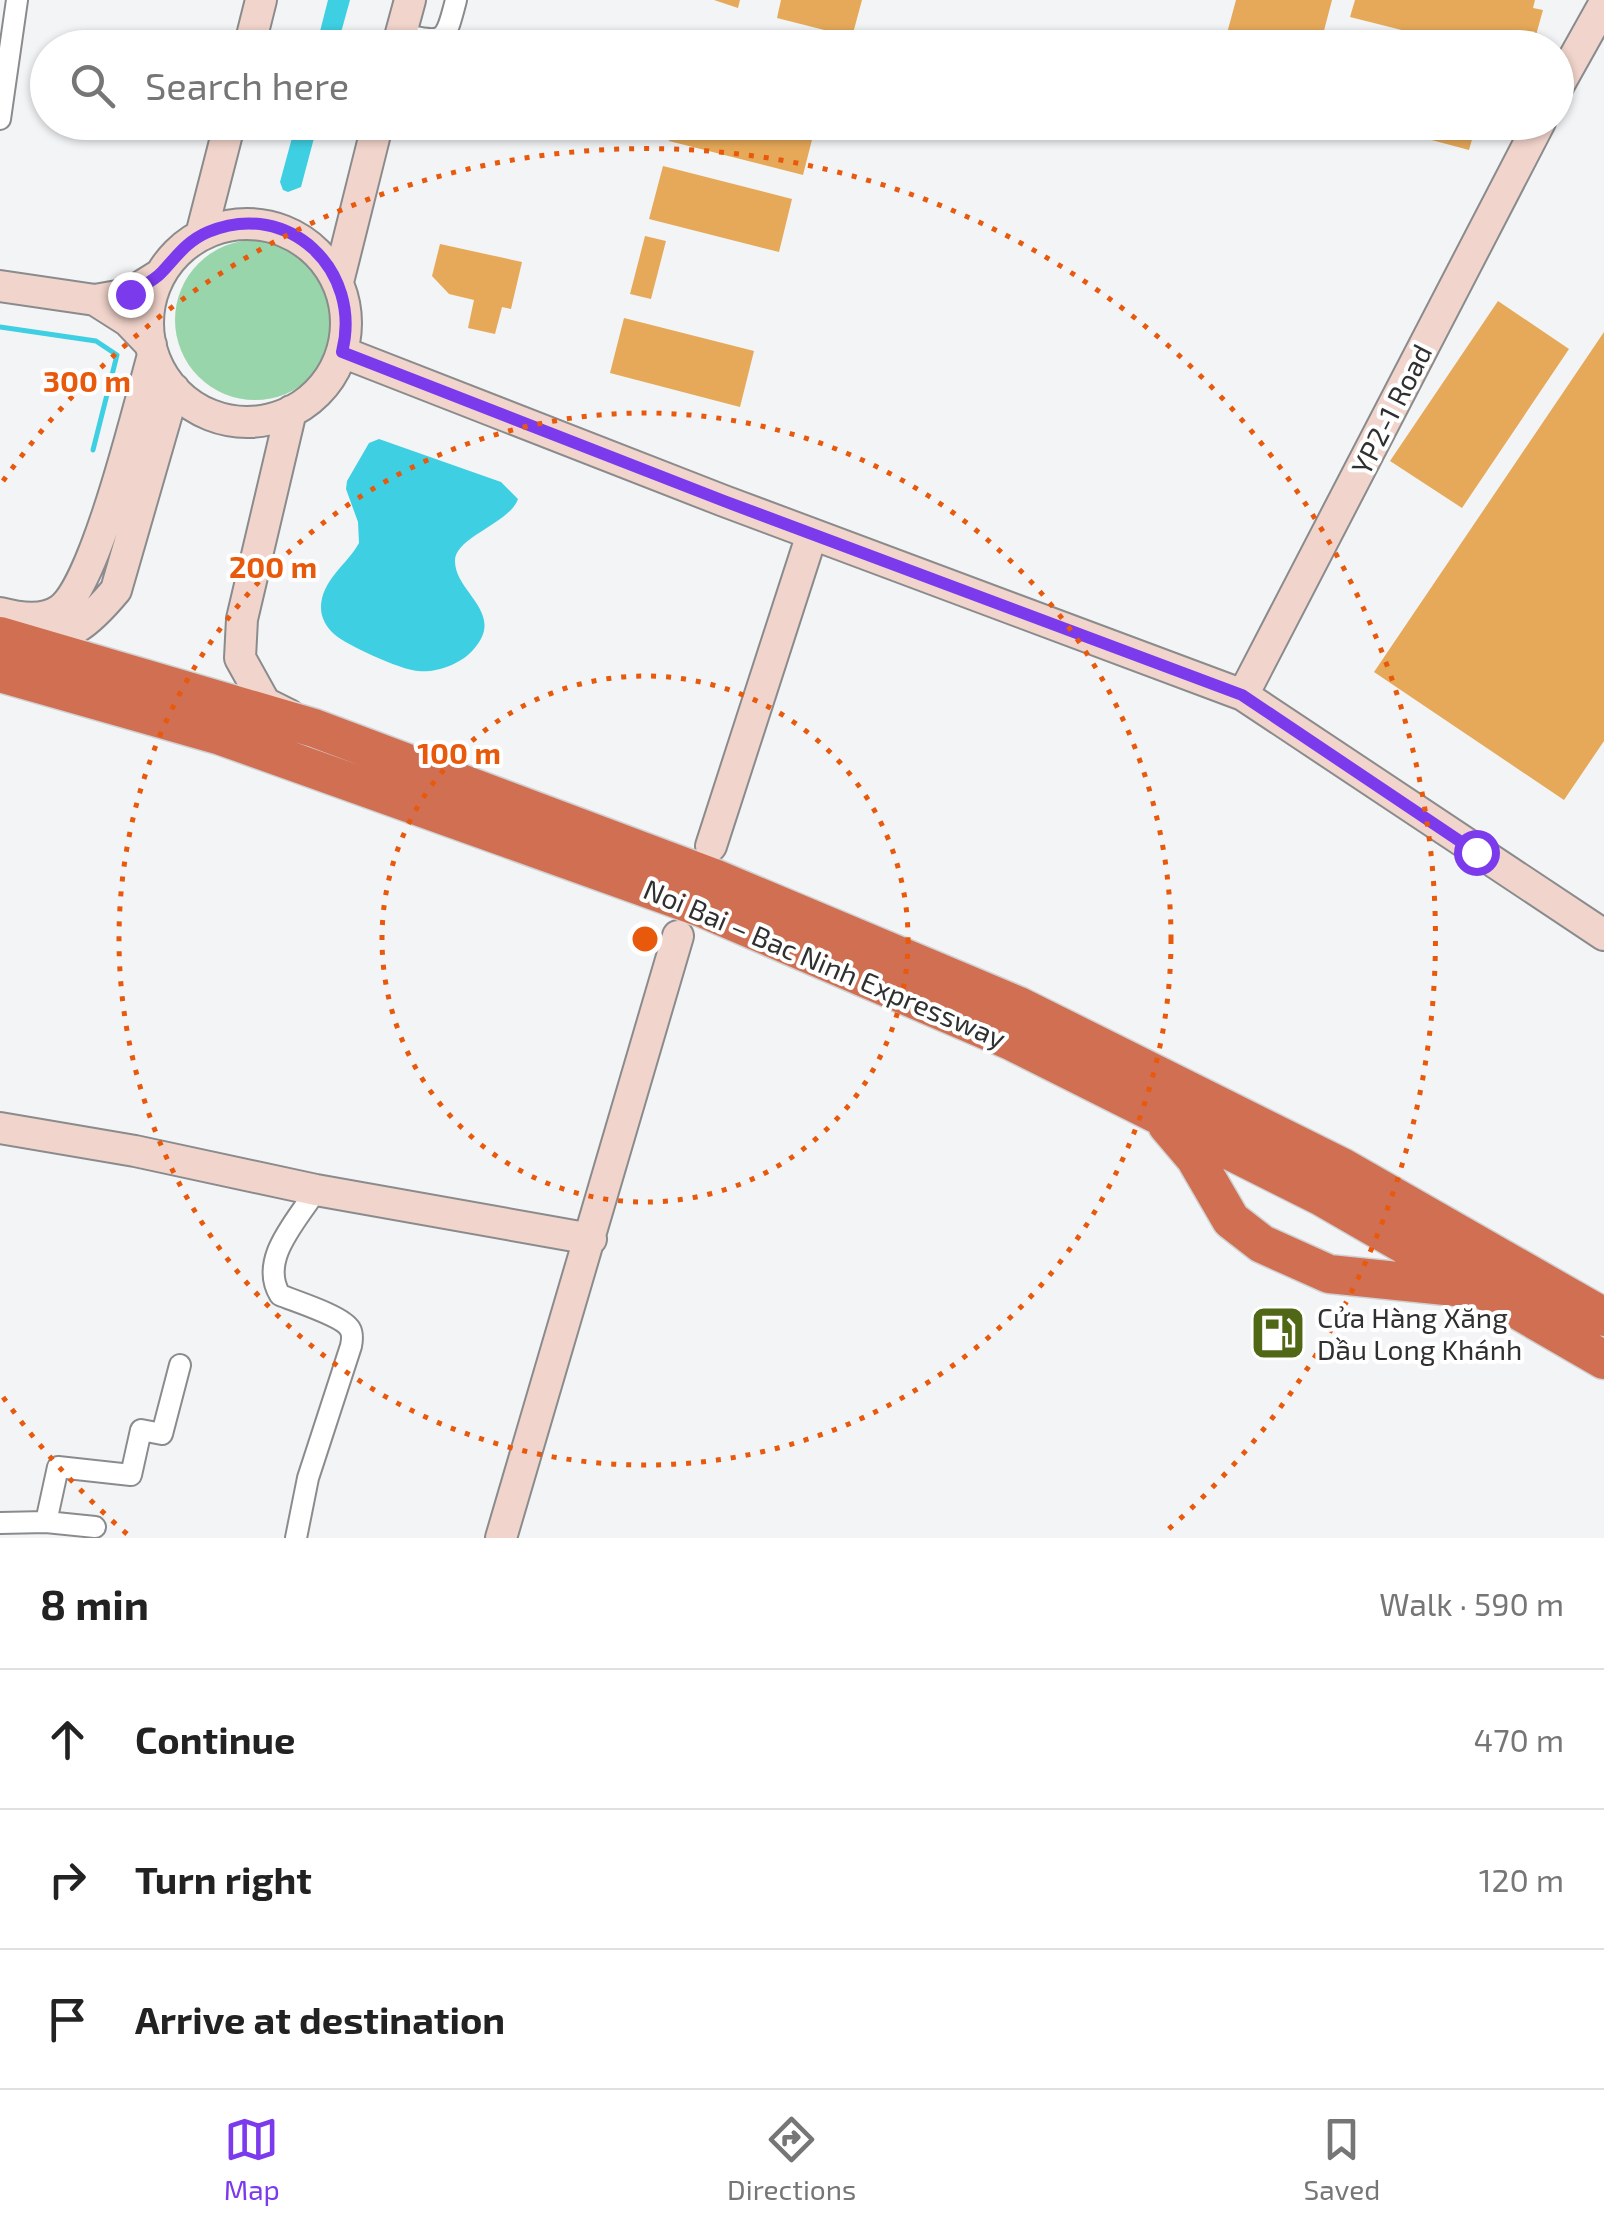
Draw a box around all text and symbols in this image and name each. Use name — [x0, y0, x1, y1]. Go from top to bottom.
search box — [30, 30, 1574, 140]
icon: search — [65, 58, 120, 113]
text: Search here — [145, 62, 349, 108]
route end — [108, 272, 154, 318]
street label: YP2-1 Road — [1344, 338, 1438, 480]
text: 300 m — [43, 362, 131, 398]
text: 200 m — [229, 548, 317, 584]
text: 100 m — [417, 734, 501, 770]
route start — [1454, 830, 1500, 876]
street label: Noi Bai – Bac Ninh Expressway — [639, 871, 1011, 1055]
centre of rings — [627, 921, 663, 957]
place label: Cửa Hàng Xăng Dầu Long Khánh — [1317, 1300, 1522, 1366]
fuel station icon: Cửa Hàng Xăng Dầu Long Khánh — [1248, 1303, 1308, 1363]
text: 8 min — [40, 1578, 149, 1628]
text: Walk · 590 m — [1379, 1584, 1564, 1622]
icon: ahead — [40, 1712, 95, 1767]
text: Continue — [135, 1716, 295, 1762]
text: 470 m — [1473, 1720, 1564, 1758]
icon: right — [40, 1852, 95, 1907]
text: Turn right — [135, 1856, 312, 1902]
text: 120 m — [1479, 1860, 1564, 1898]
icon: arrive — [40, 1992, 95, 2047]
text: Arrive at destination — [135, 1996, 505, 2042]
tab: Map — [224, 2112, 280, 2206]
tab: Directions — [727, 2112, 856, 2206]
tab: Saved — [1304, 2112, 1380, 2206]

